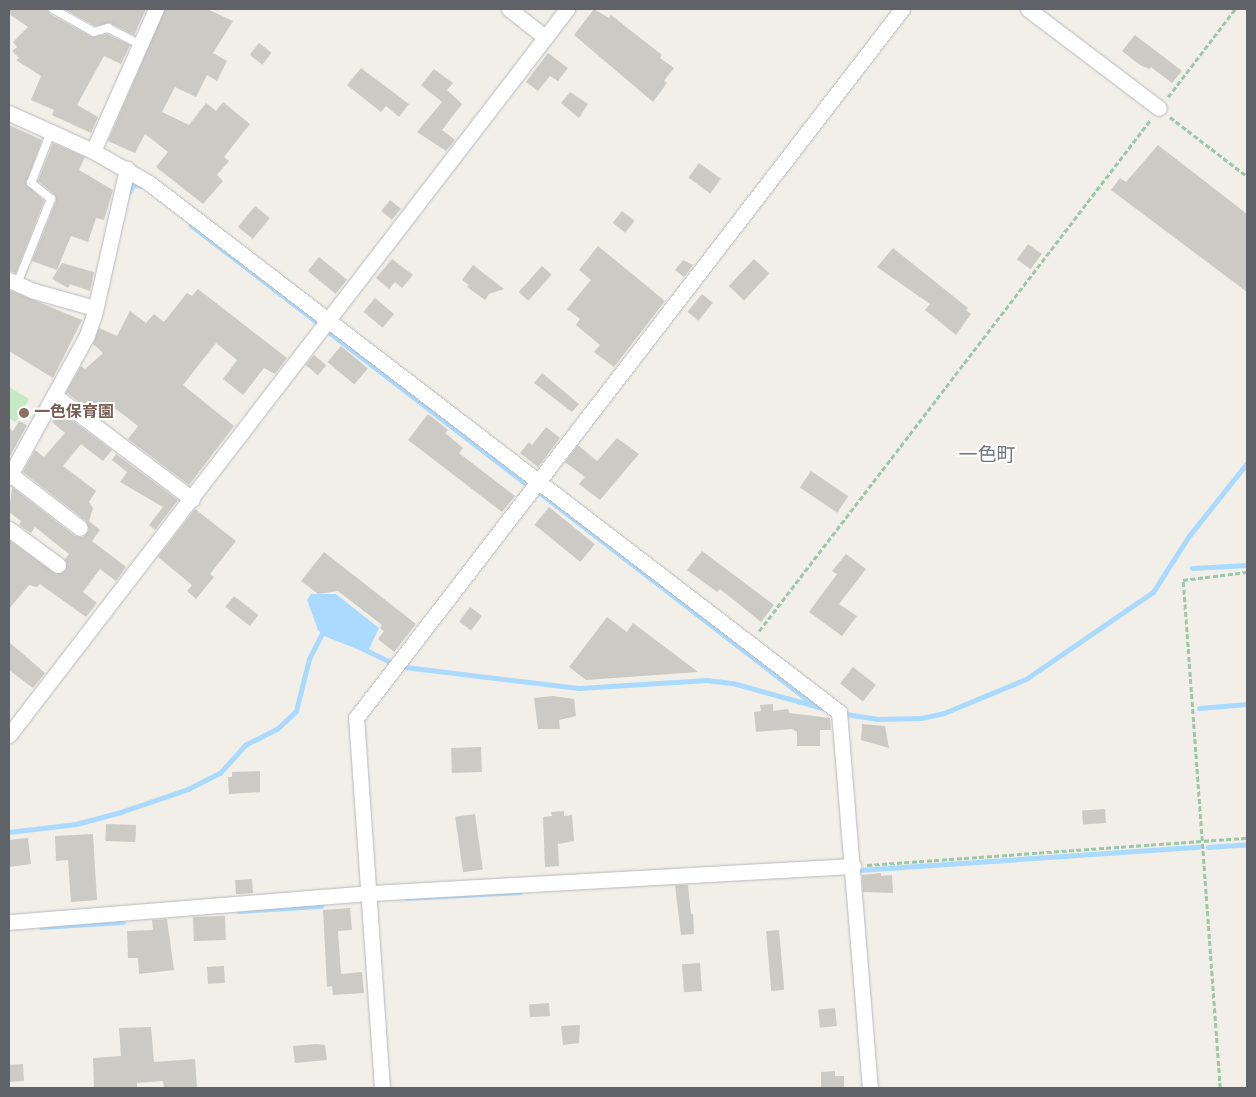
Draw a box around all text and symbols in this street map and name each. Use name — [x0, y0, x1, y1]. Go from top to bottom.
place label: 一色保育園 — [34, 403, 114, 423]
marker: 一色保育園 — [18, 407, 30, 419]
district label: 一色町 — [959, 446, 1015, 468]

